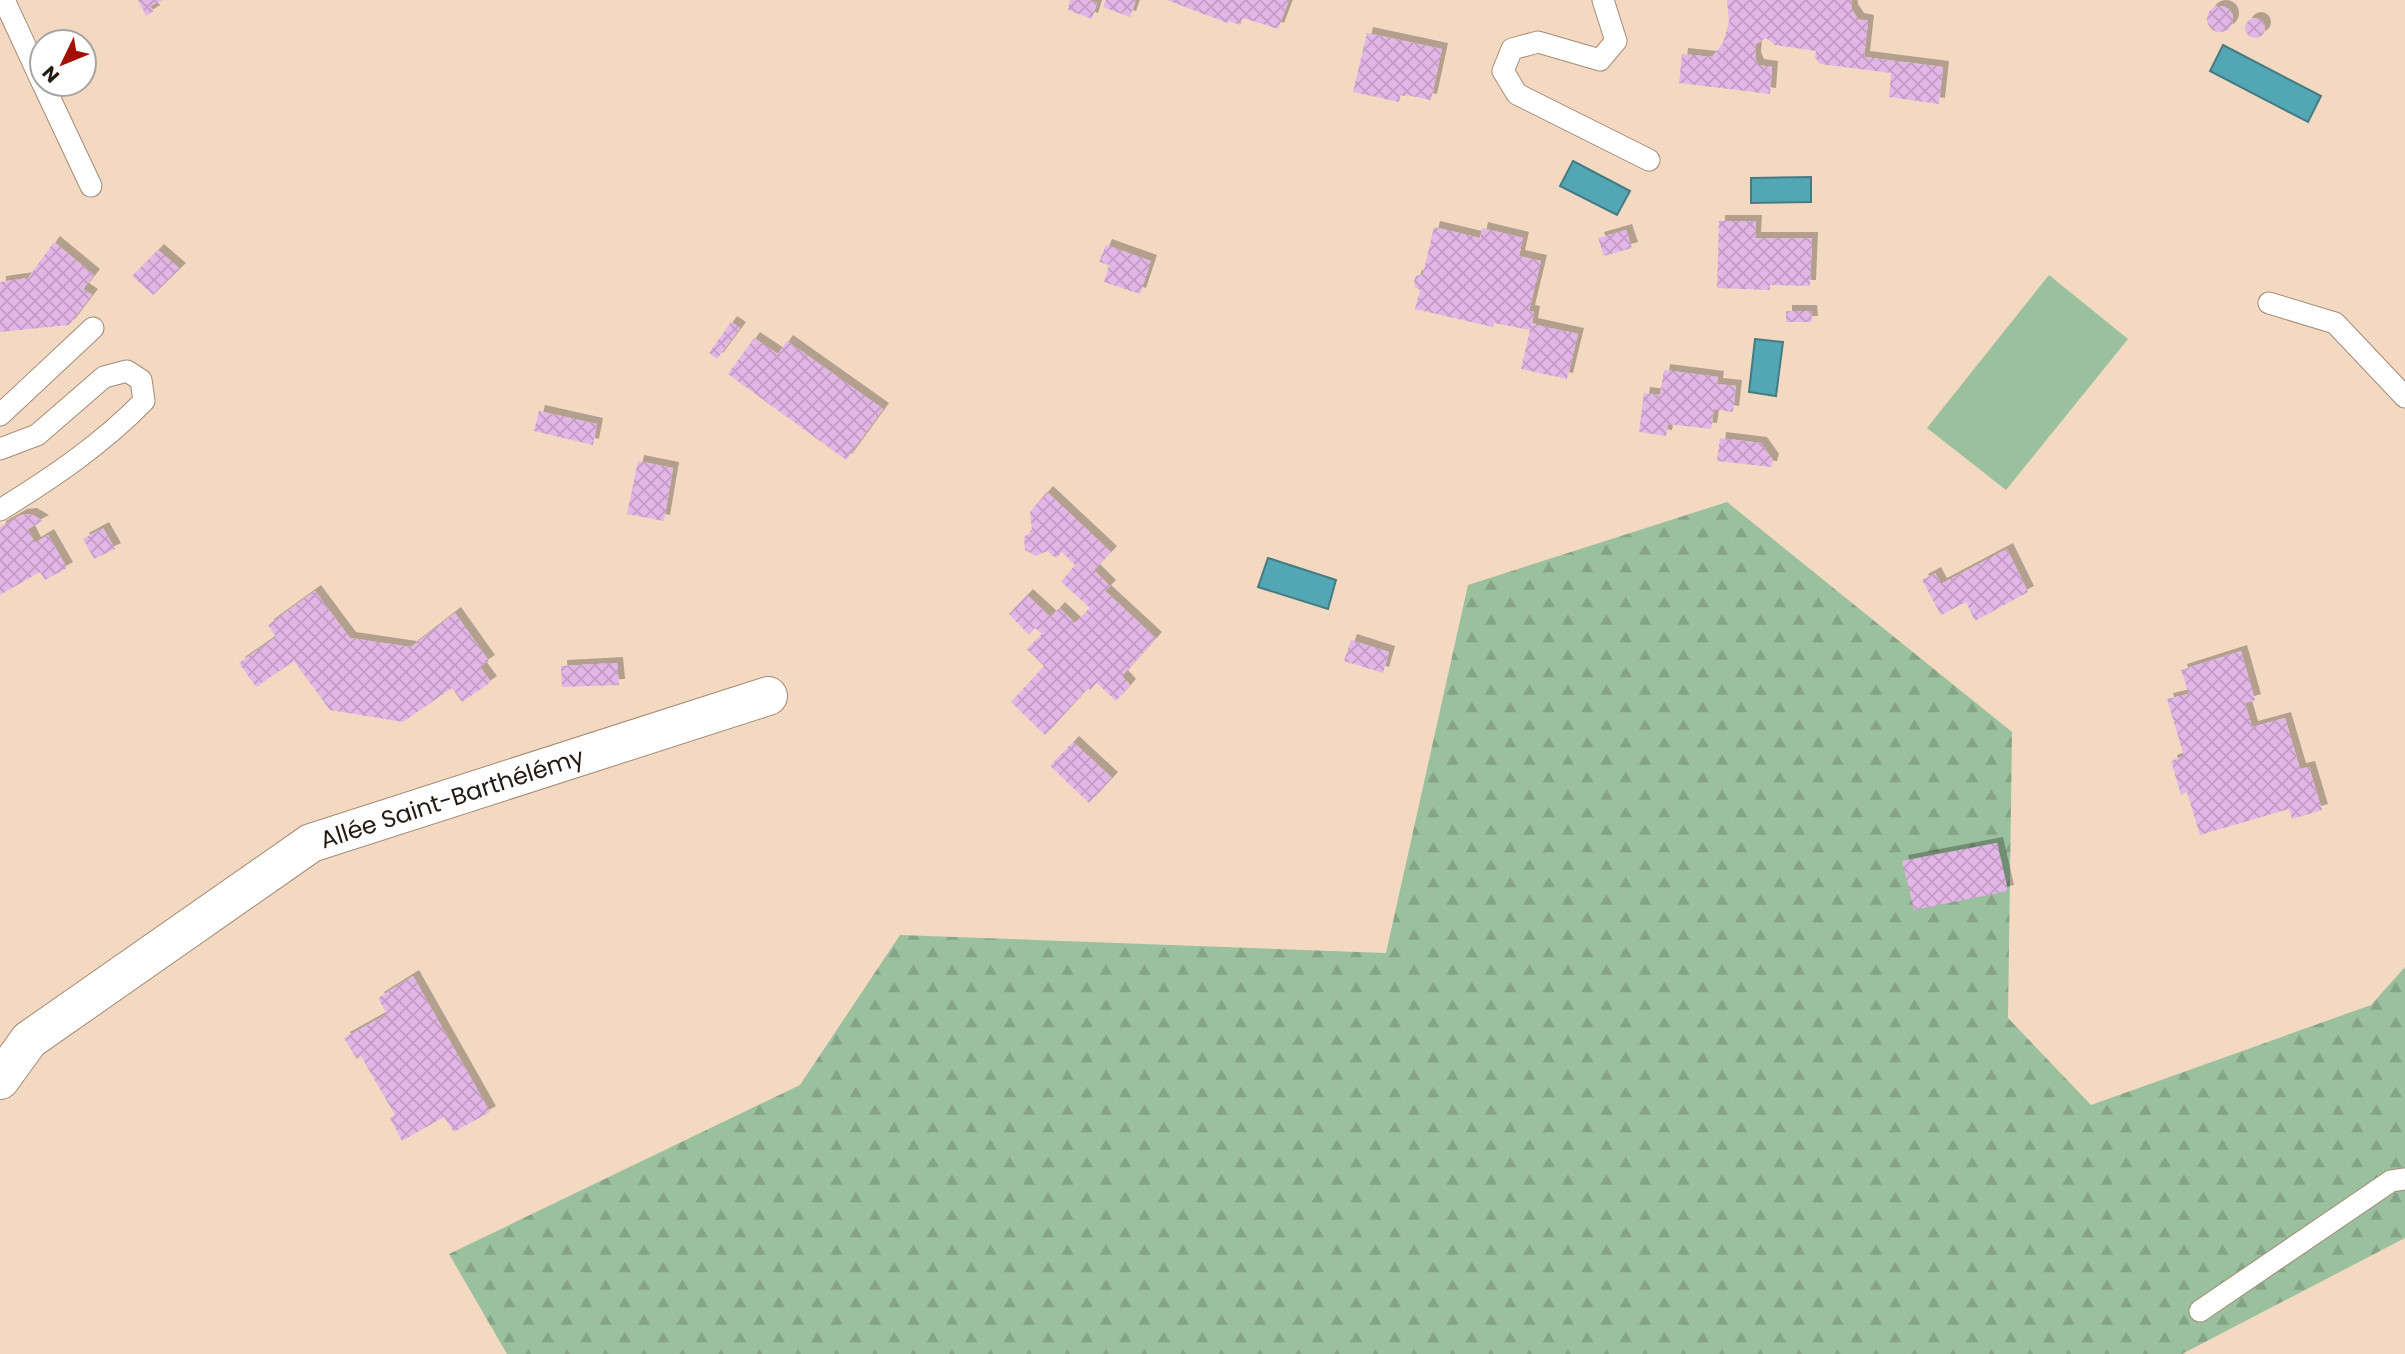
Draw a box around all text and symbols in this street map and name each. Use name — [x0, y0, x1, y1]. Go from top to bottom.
north arrow — [28, 28, 98, 98]
text: N — [36, 60, 66, 89]
street label: Allée Saint-Barthélémy — [316, 740, 589, 856]

